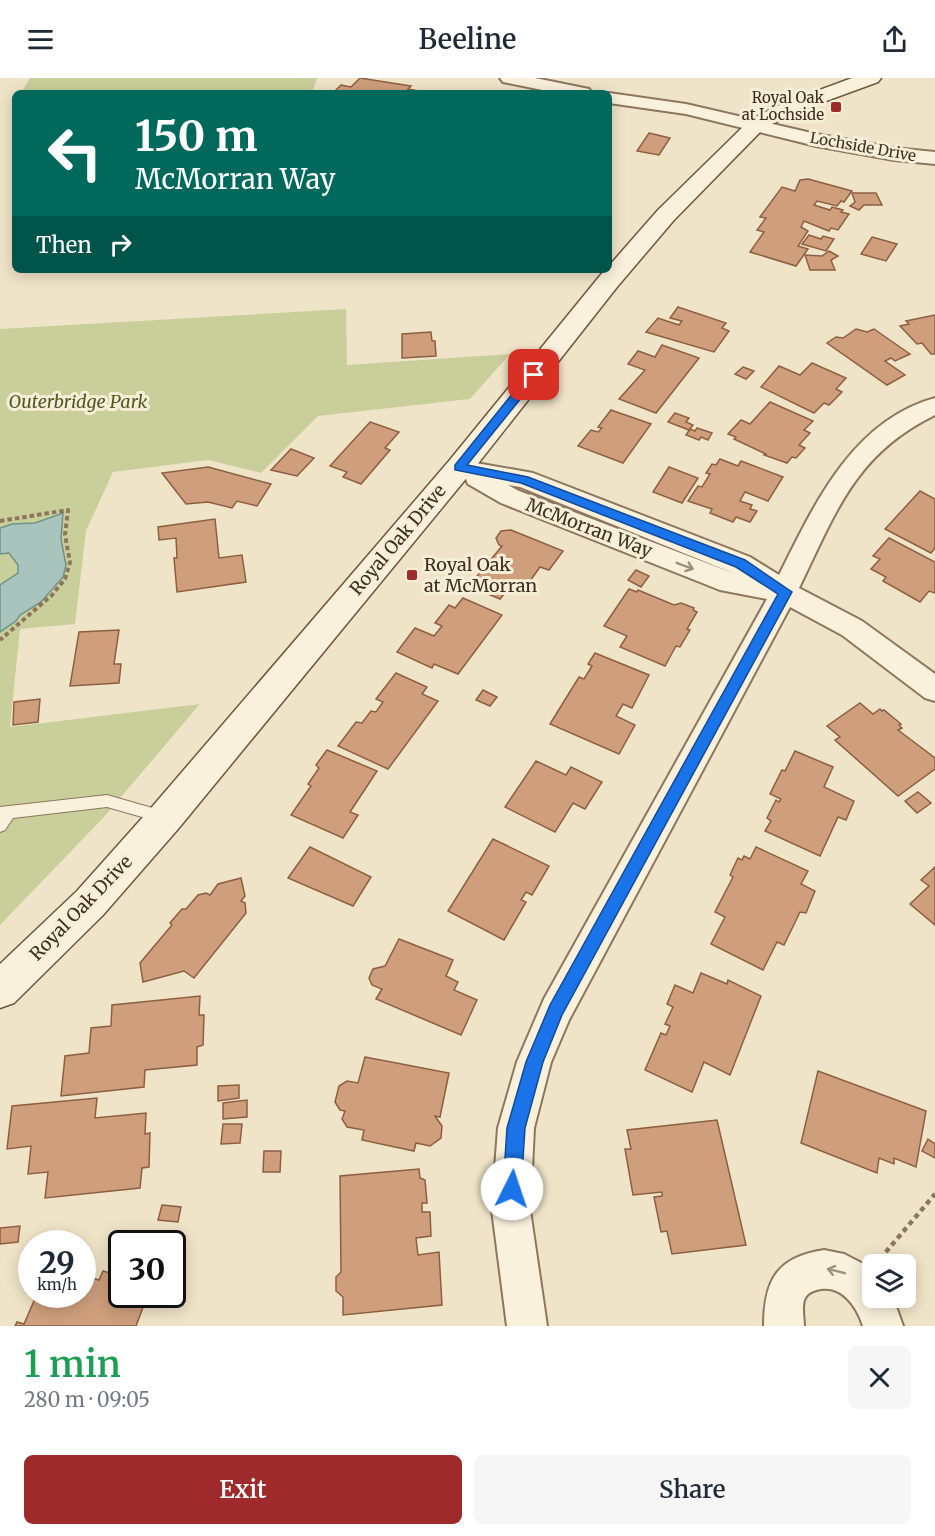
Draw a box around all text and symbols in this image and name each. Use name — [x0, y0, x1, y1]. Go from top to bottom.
text: Beeline — [419, 22, 516, 56]
icon: menu — [24, 23, 57, 56]
icon: share — [878, 23, 911, 56]
place label: Royal Oak at Lochside — [742, 88, 824, 124]
marker: Royal Oak at Lochside — [829, 100, 843, 114]
text: 150 m — [135, 110, 257, 162]
icon: left — [36, 114, 114, 192]
street label: Lochside Drive — [809, 128, 918, 165]
text: McMorran Way — [135, 162, 336, 196]
icon: right — [104, 228, 137, 261]
text: Then — [36, 231, 92, 259]
pin — [508, 349, 559, 400]
icon: arrive — [517, 358, 550, 391]
park label: Outerbridge Park — [9, 390, 148, 413]
street label: Royal Oak Drive — [345, 480, 451, 600]
street label: McMorran Way — [523, 493, 656, 562]
place label: Royal Oak at McMorran — [424, 553, 537, 597]
one-way arrow — [676, 561, 694, 572]
marker: Royal Oak at McMorran — [405, 568, 419, 582]
street label: Royal Oak Drive — [25, 850, 137, 965]
position arrow — [480, 1157, 544, 1221]
speed limit sign: 30 — [108, 1230, 186, 1308]
text: 29 — [39, 1243, 75, 1281]
map controls — [862, 1254, 916, 1308]
button: layers — [862, 1254, 916, 1308]
one-way arrow — [826, 1264, 845, 1276]
text: km/h — [37, 1275, 77, 1294]
text: 1 min — [24, 1342, 121, 1387]
button: close — [848, 1346, 911, 1409]
text: 280 m · 09:05 — [24, 1387, 150, 1412]
button: Exit — [24, 1455, 462, 1524]
button: Share — [474, 1455, 911, 1524]

